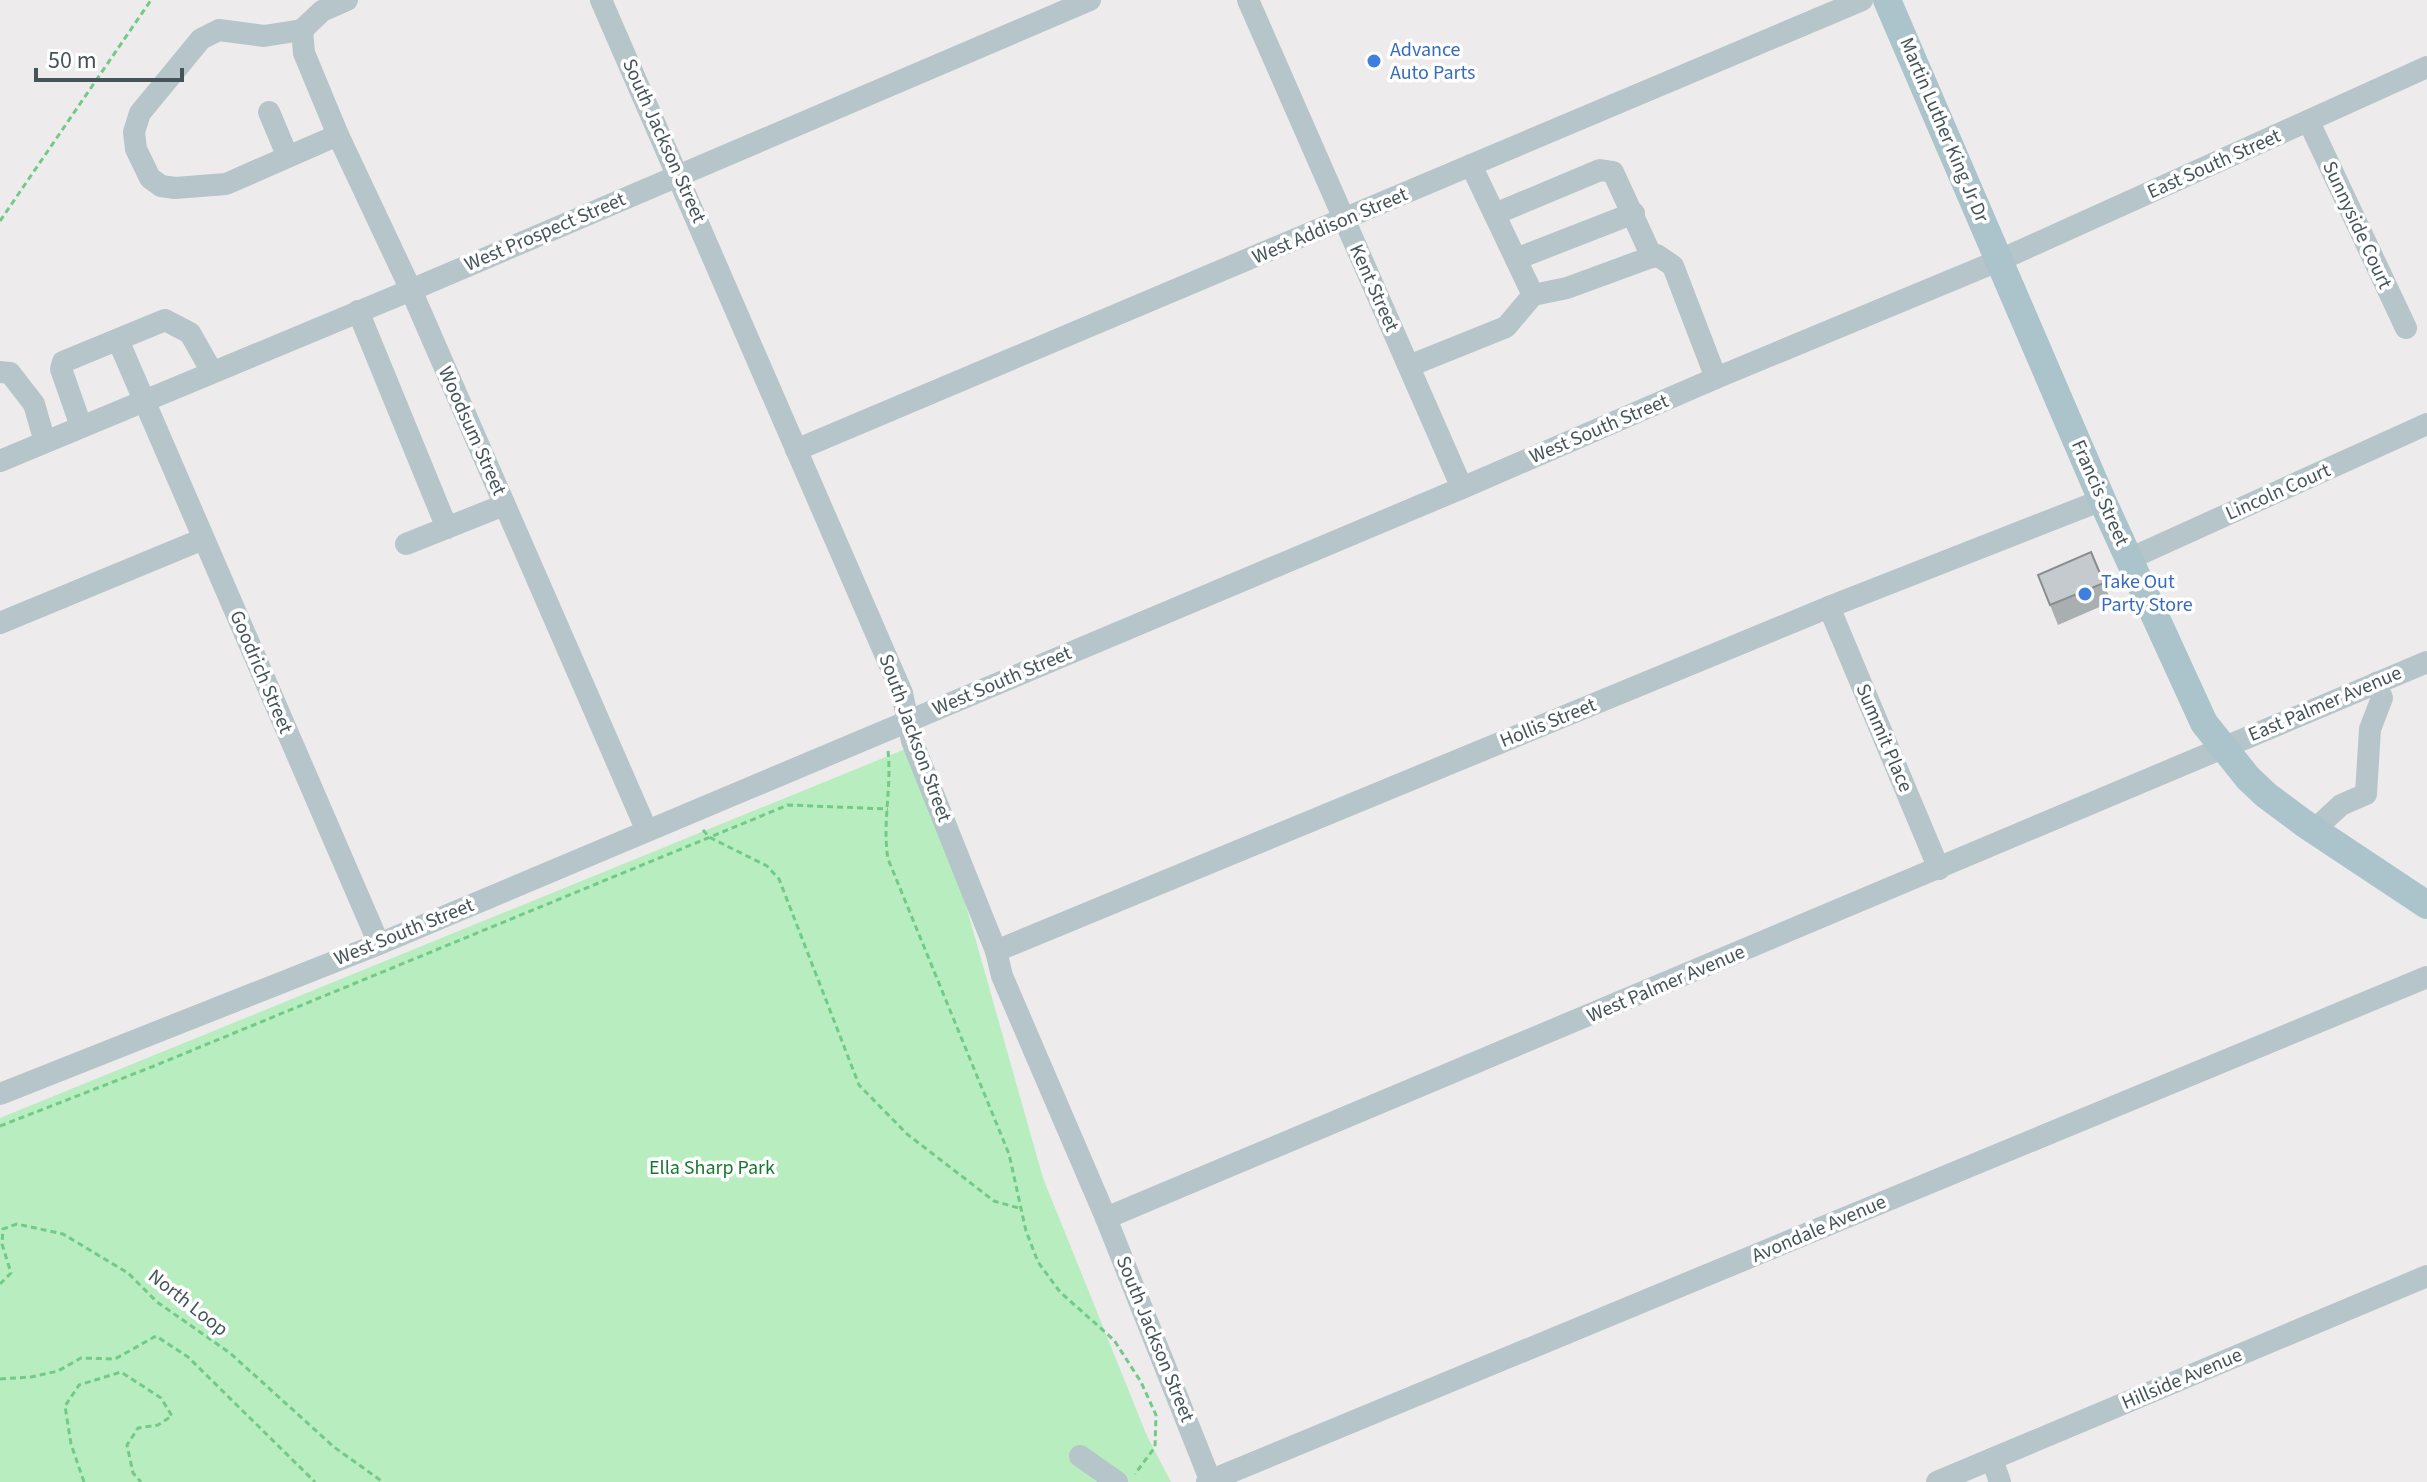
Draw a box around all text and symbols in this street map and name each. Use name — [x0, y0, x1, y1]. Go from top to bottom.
scale bar — [36, 32, 182, 82]
street label: Martin Luther King Jr Dr — [1892, 33, 1996, 227]
place label: Advance Auto Parts — [1390, 36, 1475, 87]
text: 50 m — [48, 43, 97, 78]
marker: Advance Auto Parts — [1365, 52, 1383, 70]
street label: South Jackson Street — [615, 54, 713, 228]
street label: East South Street — [2143, 122, 2285, 206]
street label: Sunnyside Court — [2315, 157, 2399, 294]
street label: West Addison Street — [1248, 180, 1412, 271]
street label: West Prospect Street — [460, 185, 630, 279]
street label: Kent Street — [1342, 240, 1406, 336]
street label: Woodsum Street — [431, 362, 513, 500]
street label: West South Street — [1525, 387, 1673, 471]
street label: Francis Street — [2064, 435, 2136, 551]
street label: Lincoln Court — [2221, 456, 2335, 528]
place label: Take Out Party Store — [2101, 568, 2193, 619]
marker: Take Out Party Store — [2076, 585, 2094, 603]
street label: Goodrich Street — [223, 606, 300, 738]
street label: West South Street — [928, 639, 1076, 723]
street label: South Jackson Street — [872, 650, 959, 826]
street label: East Palmer Avenue — [2244, 659, 2406, 749]
street label: Summit Place — [1849, 679, 1919, 797]
street label: Hollis Street — [1496, 691, 1601, 755]
street label: West South Street — [330, 891, 478, 973]
street label: West Palmer Avenue — [1583, 938, 1749, 1030]
park label: Ella Sharp Park — [649, 1154, 775, 1182]
street label: Avondale Avenue — [1747, 1188, 1891, 1270]
street label: South Jackson Street — [1109, 1252, 1201, 1427]
street label: North Loop — [142, 1263, 234, 1343]
street label: Hillside Avenue — [2118, 1341, 2247, 1417]

